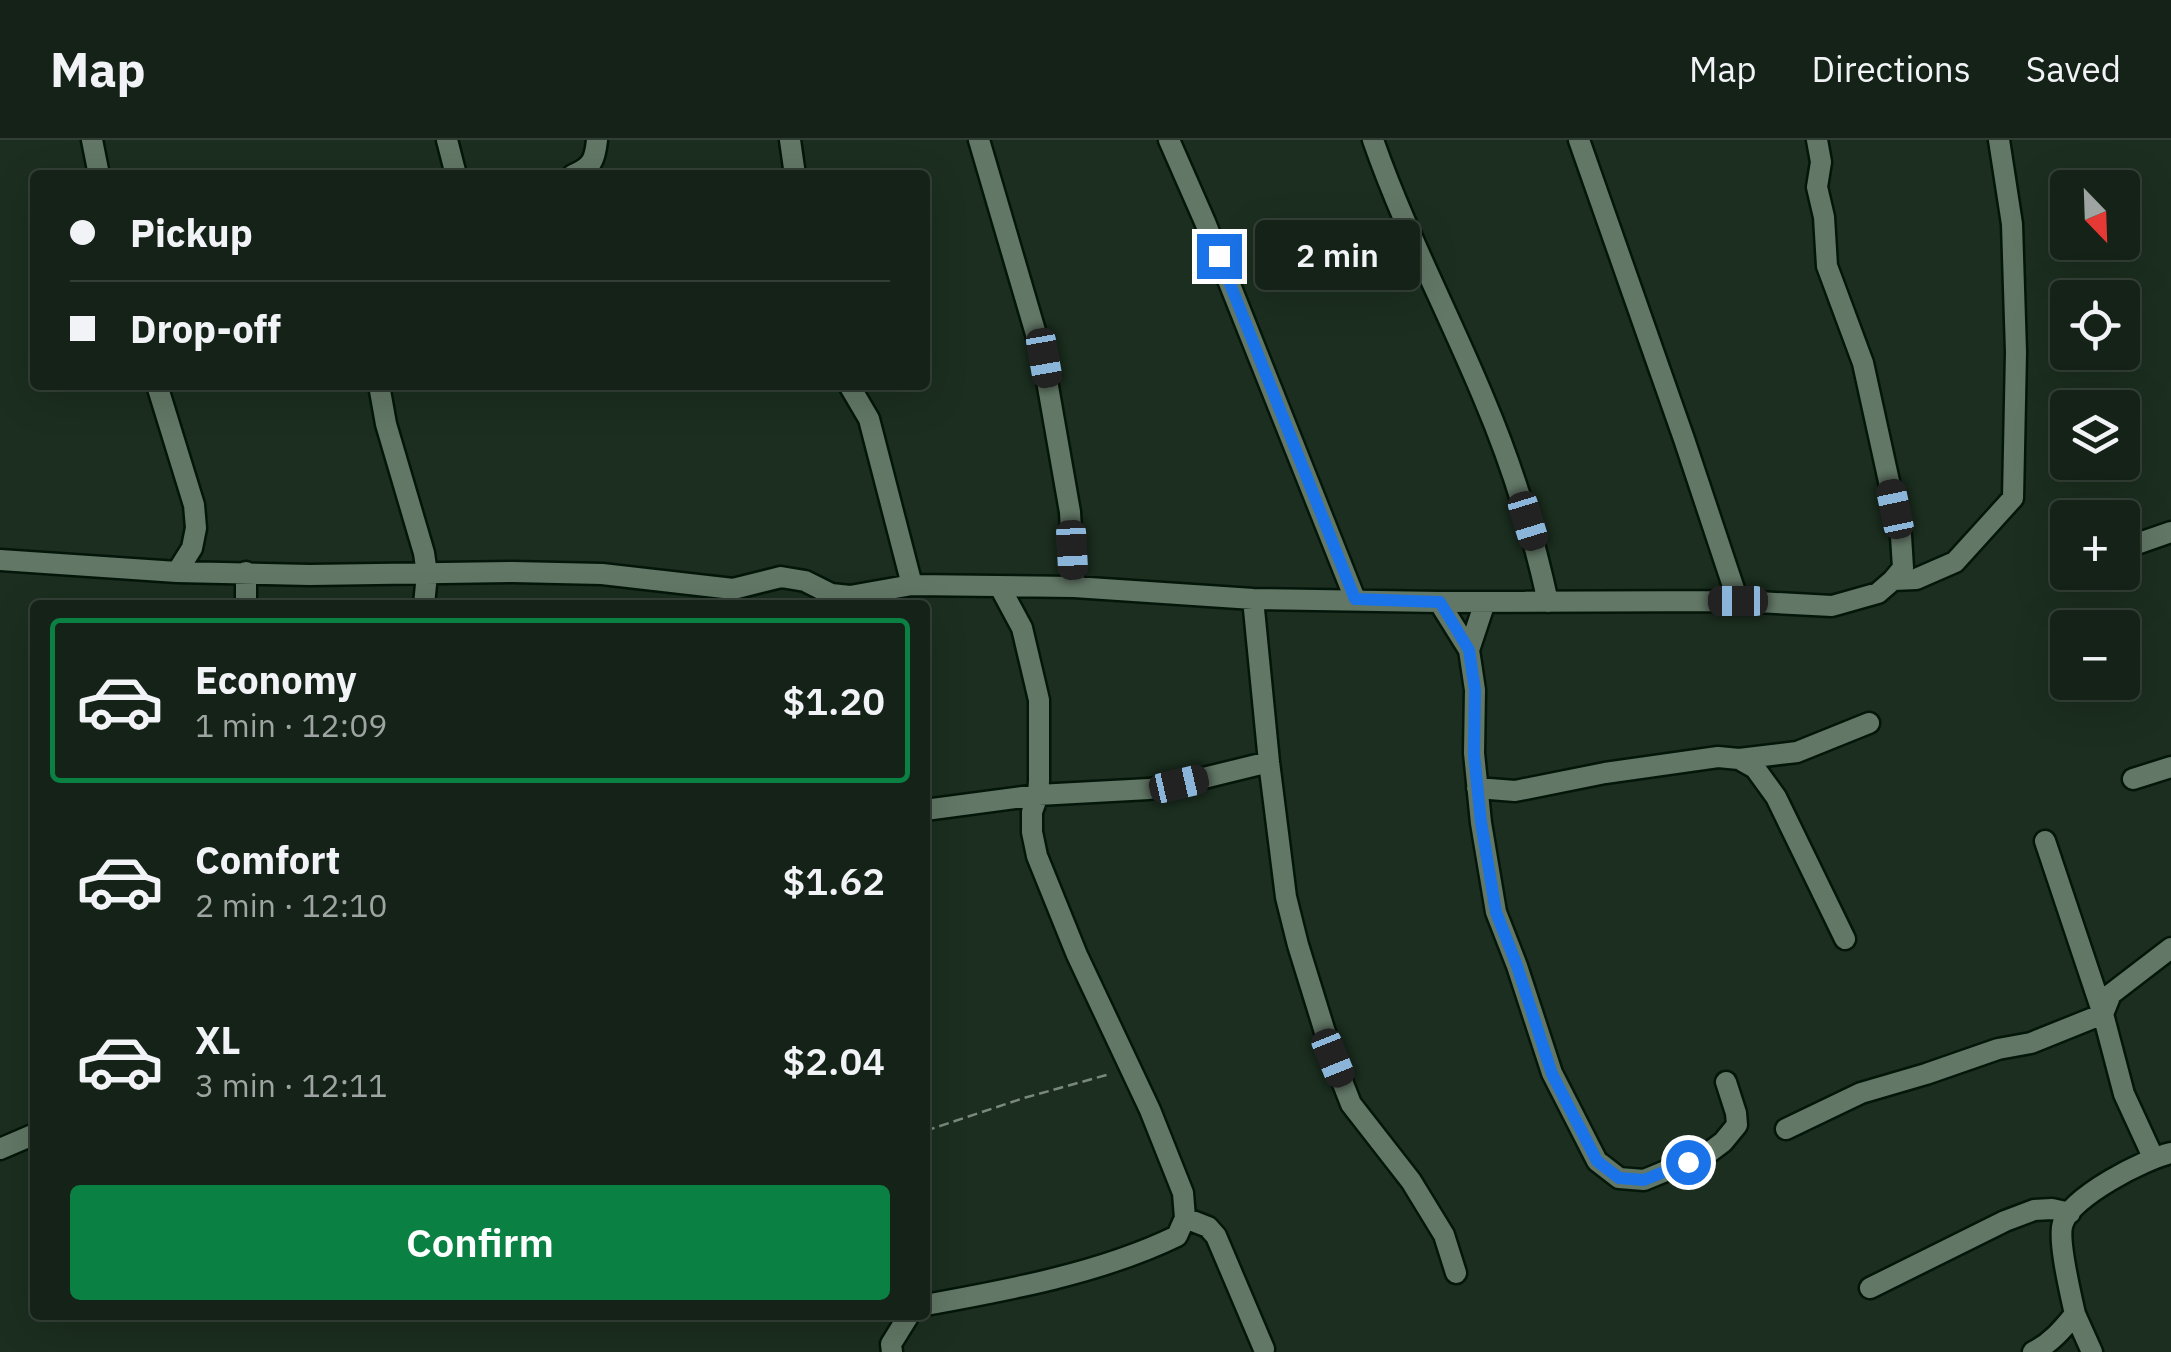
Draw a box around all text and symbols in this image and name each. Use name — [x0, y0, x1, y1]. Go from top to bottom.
text: Map — [50, 38, 146, 100]
text: Map — [1689, 46, 1757, 92]
text: Directions — [1812, 46, 1971, 92]
text: Saved — [2026, 46, 2121, 92]
north arrow — [2050, 170, 2140, 260]
map controls — [2050, 170, 2140, 700]
text: Pickup — [130, 208, 253, 257]
callout: 2 min — [1254, 221, 1419, 291]
route end — [1197, 234, 1242, 279]
text: 2 min — [1296, 234, 1379, 276]
button: locate — [2050, 280, 2140, 370]
text: Drop-off — [130, 304, 281, 353]
car — [1024, 326, 1064, 390]
button: layers — [2050, 390, 2140, 480]
car — [1874, 477, 1916, 541]
car — [1505, 488, 1551, 554]
button: + — [2050, 500, 2140, 590]
car — [1055, 519, 1089, 581]
car — [1708, 586, 1768, 616]
button: − — [2050, 610, 2140, 700]
text: Economy — [195, 655, 357, 704]
icon: car — [75, 656, 165, 746]
text: $1.20 — [782, 676, 885, 725]
text: 1 min · 12:09 — [195, 704, 388, 746]
car — [1146, 763, 1212, 805]
text: Comfort — [195, 835, 340, 884]
icon: car — [75, 836, 165, 926]
text: $1.62 — [782, 856, 885, 905]
text: 2 min · 12:10 — [195, 884, 388, 926]
text: XL — [195, 1015, 241, 1064]
icon: car — [75, 1016, 165, 1106]
car — [1308, 1025, 1358, 1091]
text: $2.04 — [782, 1036, 885, 1085]
text: 3 min · 12:11 — [195, 1064, 388, 1106]
route start — [1666, 1140, 1711, 1185]
button: Confirm — [70, 1185, 890, 1300]

